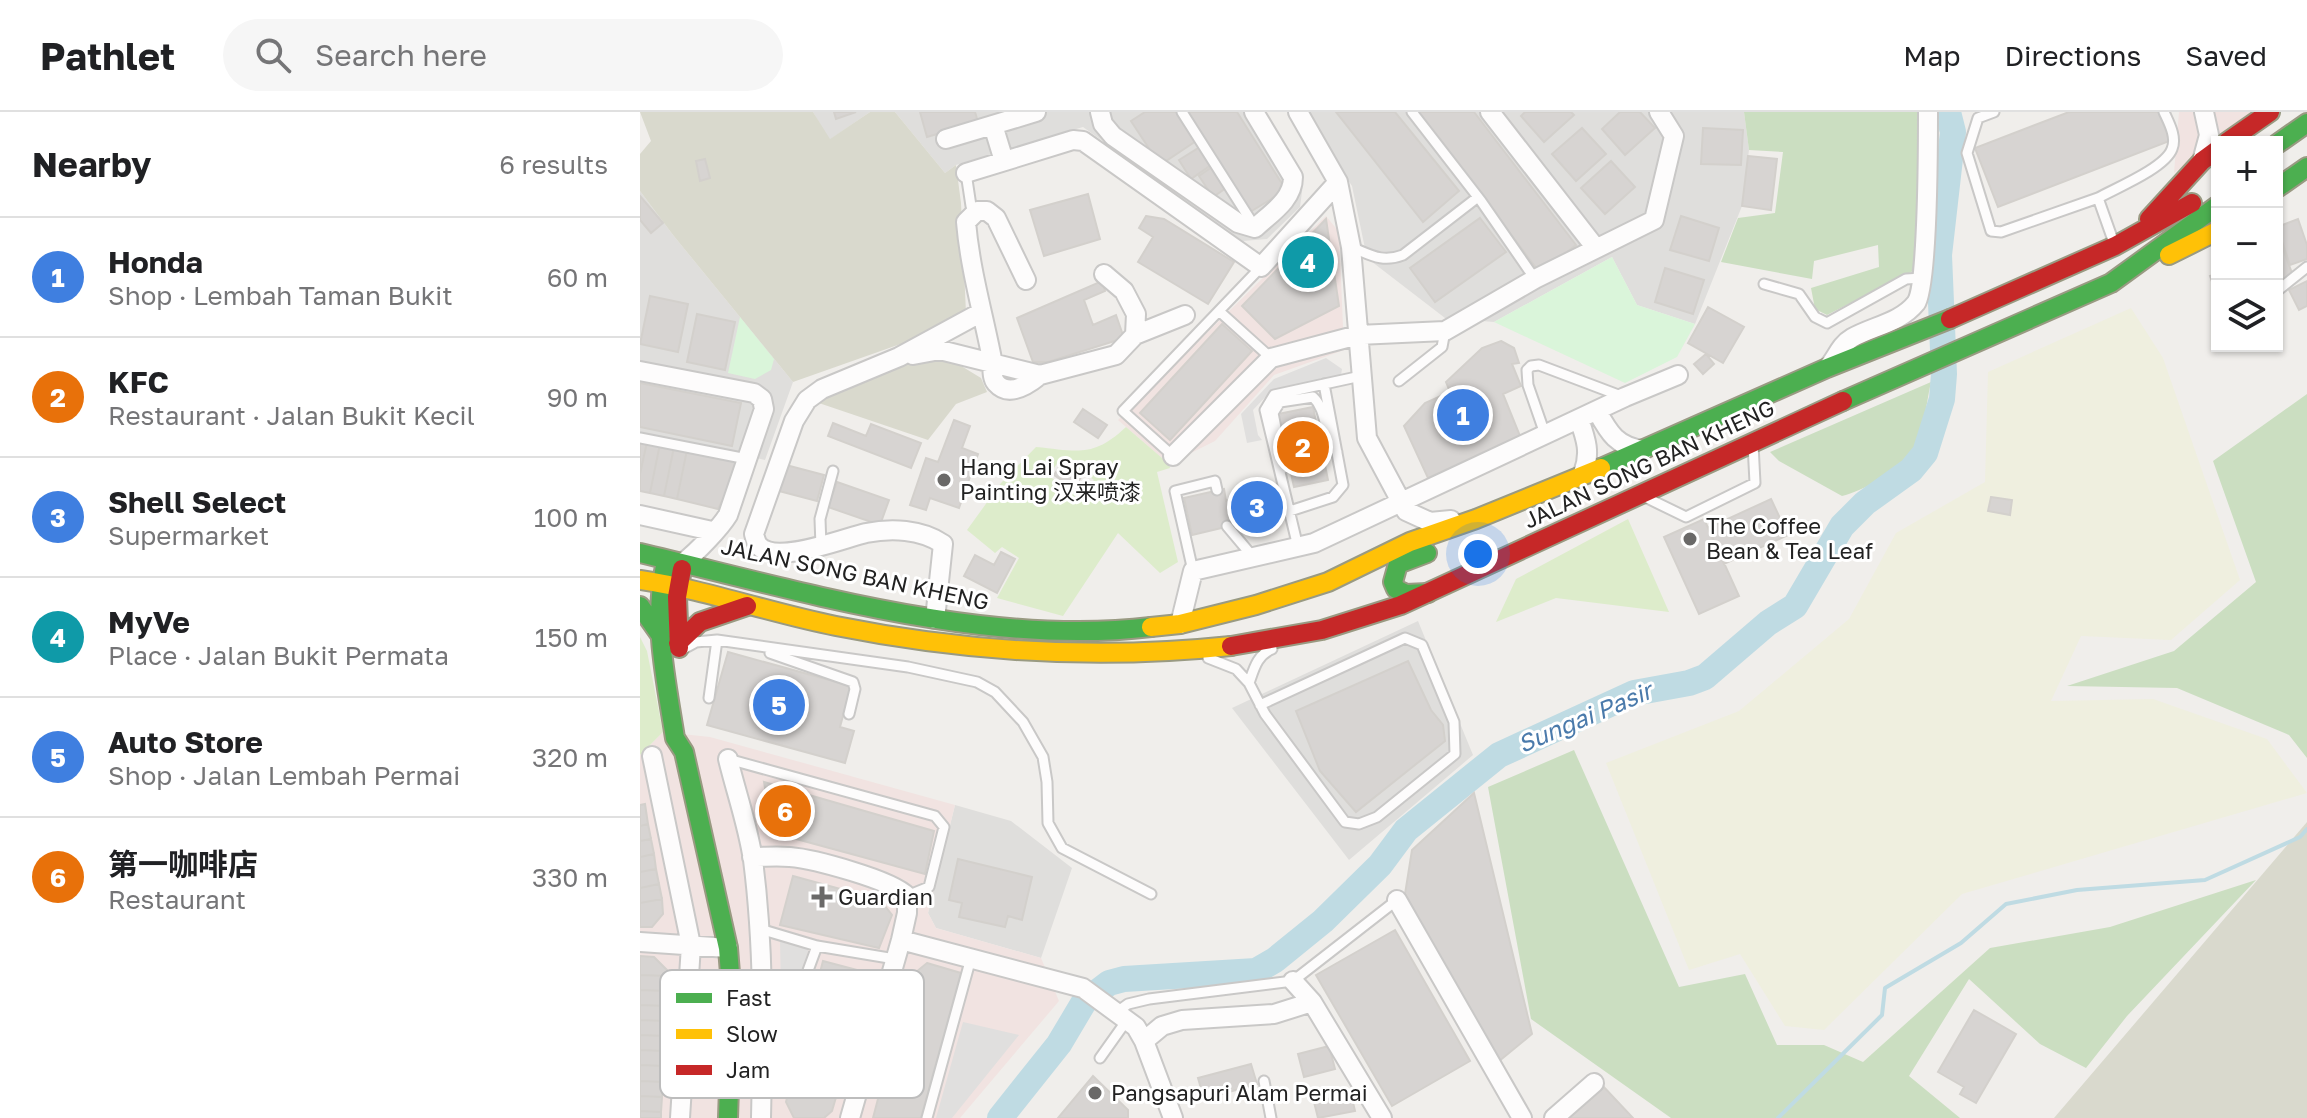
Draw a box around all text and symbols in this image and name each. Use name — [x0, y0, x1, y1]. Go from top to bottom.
search box — [223, 19, 783, 91]
text: Pathlet — [40, 33, 175, 78]
icon: search — [251, 33, 295, 77]
text: Search here — [315, 37, 487, 73]
text: Map — [1903, 39, 1960, 72]
text: Directions — [2004, 39, 2141, 72]
text: Saved — [2185, 39, 2267, 72]
map controls — [2211, 136, 2283, 352]
button: + — [2211, 136, 2283, 208]
text: Nearby — [32, 144, 152, 184]
text: 6 results — [499, 149, 608, 180]
button: − — [2211, 208, 2283, 280]
pin: 4 — [1282, 232, 1334, 292]
text: Honda — [108, 244, 203, 280]
text: 1 — [51, 262, 65, 293]
text: 60 m — [547, 262, 608, 293]
text: Shop · Lembah Taman Bukit — [108, 280, 453, 311]
button: layers — [2211, 280, 2283, 352]
text: KFC — [108, 364, 169, 400]
text: 2 — [50, 382, 66, 413]
text: 90 m — [547, 382, 608, 413]
pin: 1 — [1437, 385, 1489, 445]
street label: JALAN SONG BAN KHENG — [1519, 394, 1778, 534]
text: Restaurant · Jalan Bukit Kecil — [108, 400, 475, 431]
pin: 2 — [1277, 417, 1329, 477]
place label: Hang Lai Spray Painting 汉来喷漆 — [960, 453, 1141, 505]
marker: Hang Lai Spray Painting 汉来喷漆 — [935, 471, 953, 489]
pin: 3 — [1231, 477, 1283, 537]
text: Shell Select — [108, 484, 286, 520]
text: 3 — [50, 502, 66, 533]
text: 100 m — [534, 502, 608, 533]
place label: The Coffee Bean & Tea Leaf — [1706, 512, 1873, 564]
text: Supermarket — [108, 520, 269, 551]
marker: The Coffee Bean & Tea Leaf — [1681, 530, 1699, 548]
street label: JALAN SONG BAN KHENG — [719, 532, 992, 615]
your location — [1458, 534, 1498, 574]
text: MyVe — [108, 604, 190, 640]
text: 4 — [50, 622, 66, 653]
text: 150 m — [535, 622, 608, 653]
text: Place · Jalan Bukit Permata — [108, 640, 449, 671]
water label: Sungai Pasir — [1513, 674, 1660, 759]
pin: 5 — [753, 675, 805, 735]
text: Auto Store — [108, 724, 263, 760]
text: 5 — [50, 742, 66, 773]
text: 320 m — [532, 742, 608, 773]
text: Shop · Jalan Lembah Permai — [108, 760, 460, 791]
pin: 6 — [759, 781, 811, 841]
text: 第一咖啡店 — [108, 846, 258, 882]
text: 6 — [50, 862, 66, 893]
text: 330 m — [532, 862, 608, 893]
place label: Guardian — [838, 883, 933, 910]
text: Restaurant — [108, 884, 246, 915]
marker: Guardian — [813, 888, 831, 906]
legend — [660, 970, 924, 1098]
text: Fast — [726, 984, 772, 1011]
text: Slow — [726, 1020, 778, 1047]
text: Jam — [726, 1056, 770, 1083]
place label: Pangsapuri Alam Permai — [1111, 1079, 1368, 1106]
marker: Pangsapuri Alam Permai — [1086, 1084, 1104, 1102]

